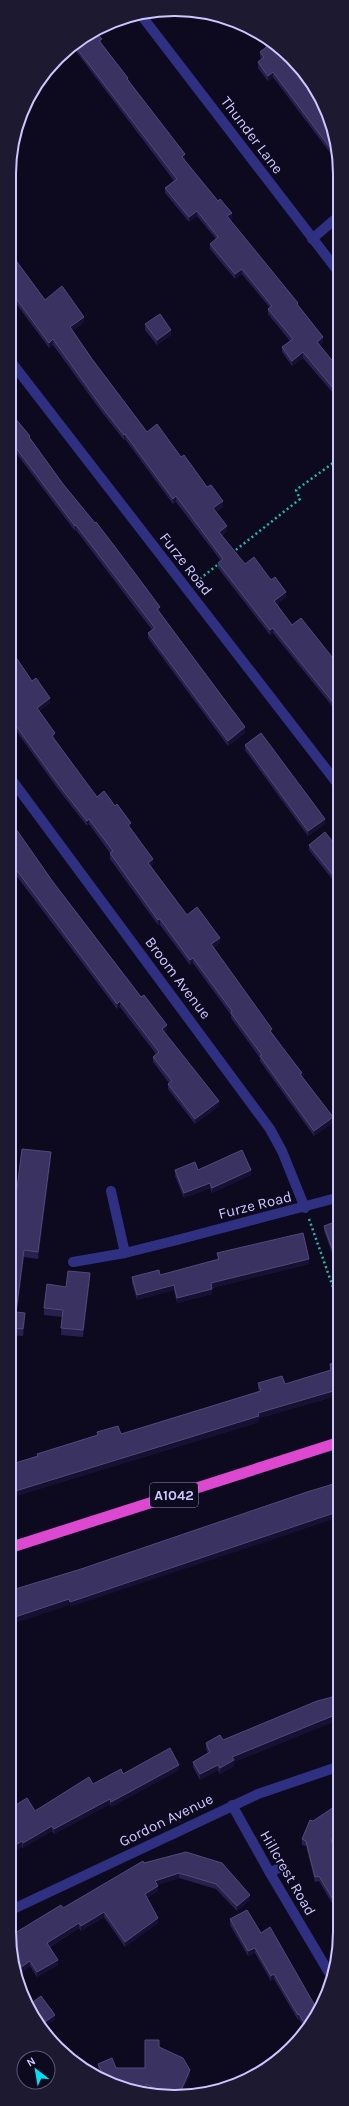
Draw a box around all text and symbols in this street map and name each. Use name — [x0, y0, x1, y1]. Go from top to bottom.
street label: Thunder Lane — [217, 93, 287, 177]
street label: Furze Road — [156, 529, 216, 599]
street label: Broom Avenue — [141, 933, 215, 1023]
street label: Furze Road — [216, 1187, 294, 1223]
road number: A1042 — [150, 1483, 198, 1507]
street label: Gordon Avenue — [116, 1789, 216, 1851]
street label: Hillcrest Road — [256, 1827, 320, 1919]
north arrow — [16, 2050, 56, 2090]
text: N — [24, 2054, 38, 2069]

